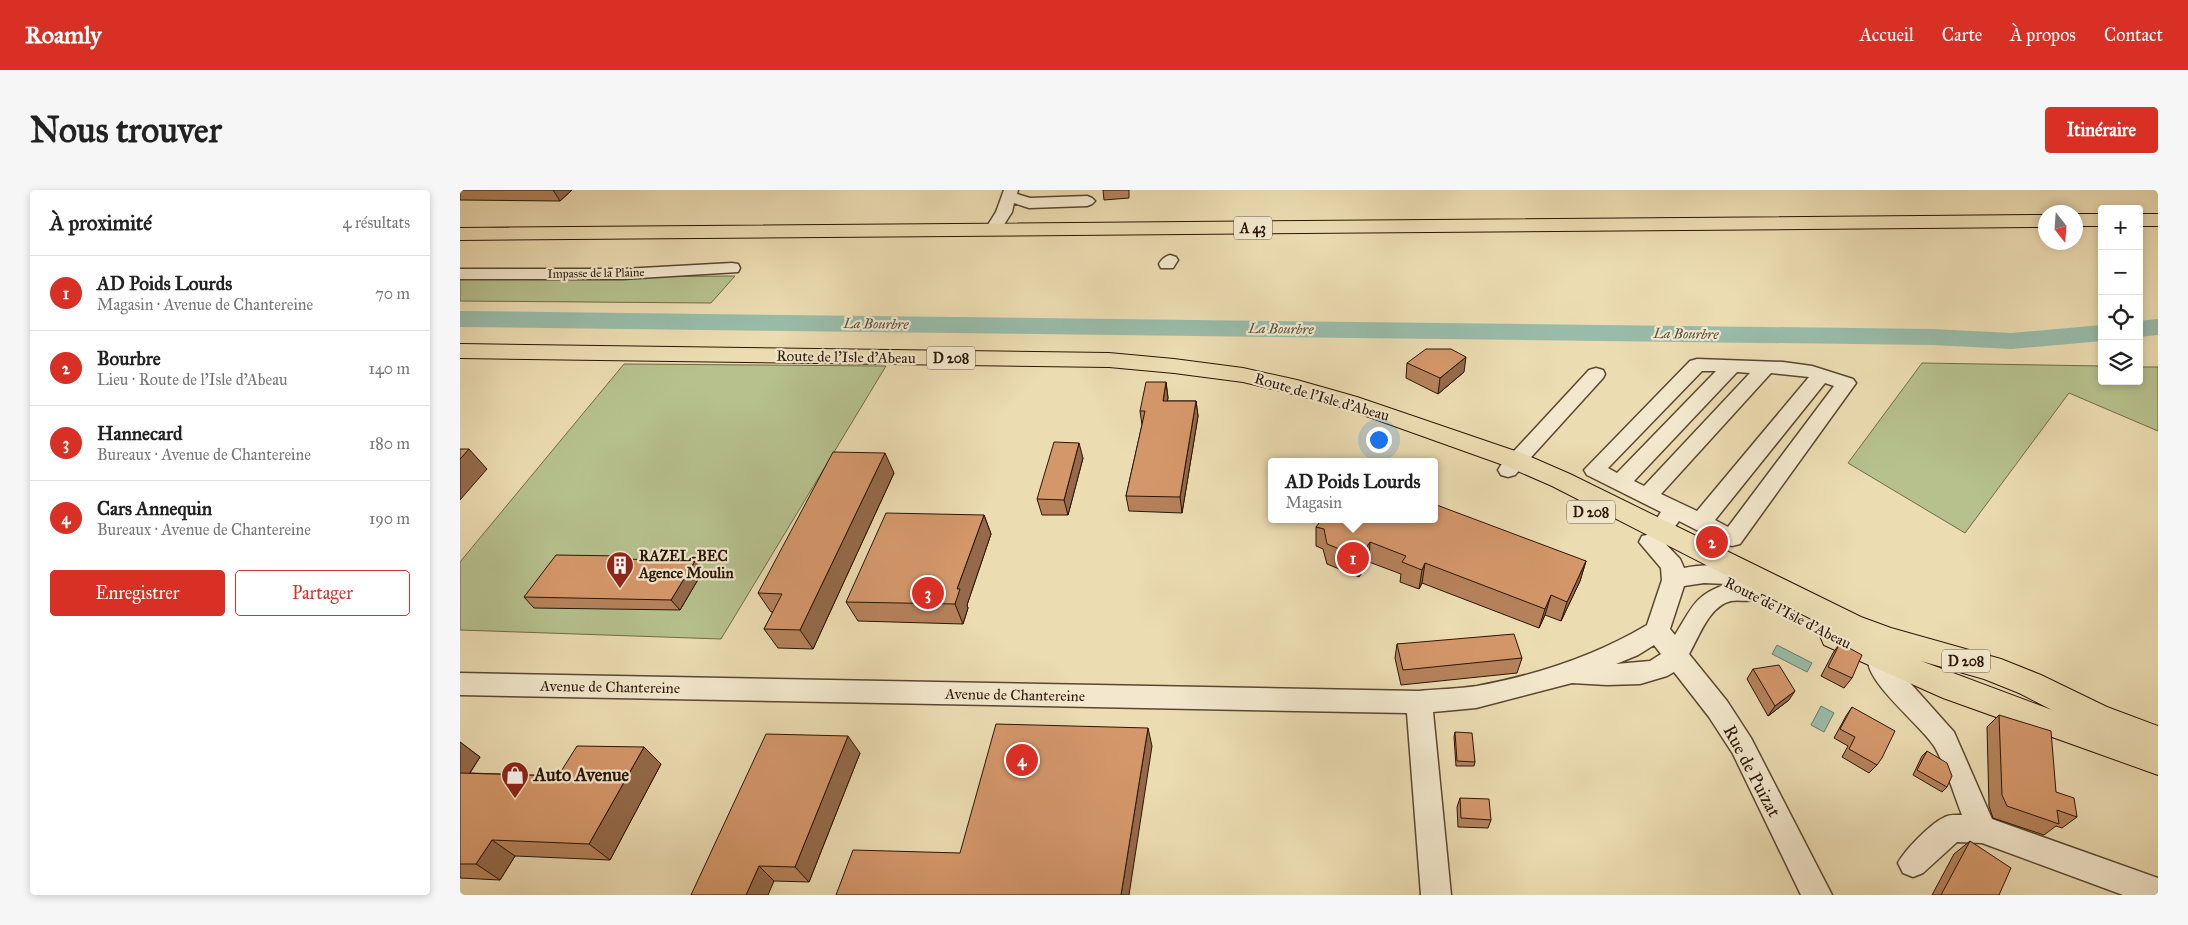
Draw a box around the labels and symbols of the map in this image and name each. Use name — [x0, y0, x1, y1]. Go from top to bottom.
north arrow — [2038, 205, 2083, 250]
road number: A 43 — [1234, 216, 1272, 239]
street label: Impasse de la Plaine — [547, 265, 645, 281]
water label: La Bourbre — [842, 315, 909, 333]
water label: La Bourbre — [1247, 320, 1314, 338]
water label: La Bourbre — [1652, 325, 1719, 343]
road number: D 208 — [927, 346, 975, 370]
street label: Route de l'Isle d'Abeau — [776, 347, 916, 367]
street label: Route de l'Isle d'Abeau — [1252, 369, 1392, 425]
your location — [1366, 427, 1392, 453]
road number: D 208 — [1567, 501, 1615, 524]
pin: 2 — [1696, 523, 1728, 561]
pin: 1 — [1337, 539, 1369, 577]
place label: RAZEL-BEC Agence Moulin — [638, 547, 734, 583]
building icon: RAZEL-BEC Agence Moulin — [605, 550, 635, 589]
street label: Route de l'Isle d'Abeau — [1722, 573, 1854, 653]
pin: 3 — [912, 574, 944, 612]
road number: D 208 — [1942, 650, 1990, 672]
street label: Avenue de Chantereine — [539, 677, 680, 697]
street label: Avenue de Chantereine — [944, 685, 1085, 705]
street label: Rue de Puizat — [1719, 721, 1786, 821]
pin: 4 — [1006, 741, 1038, 779]
shop icon: Auto Avenue — [500, 760, 530, 799]
place label: Auto Avenue — [533, 764, 630, 786]

